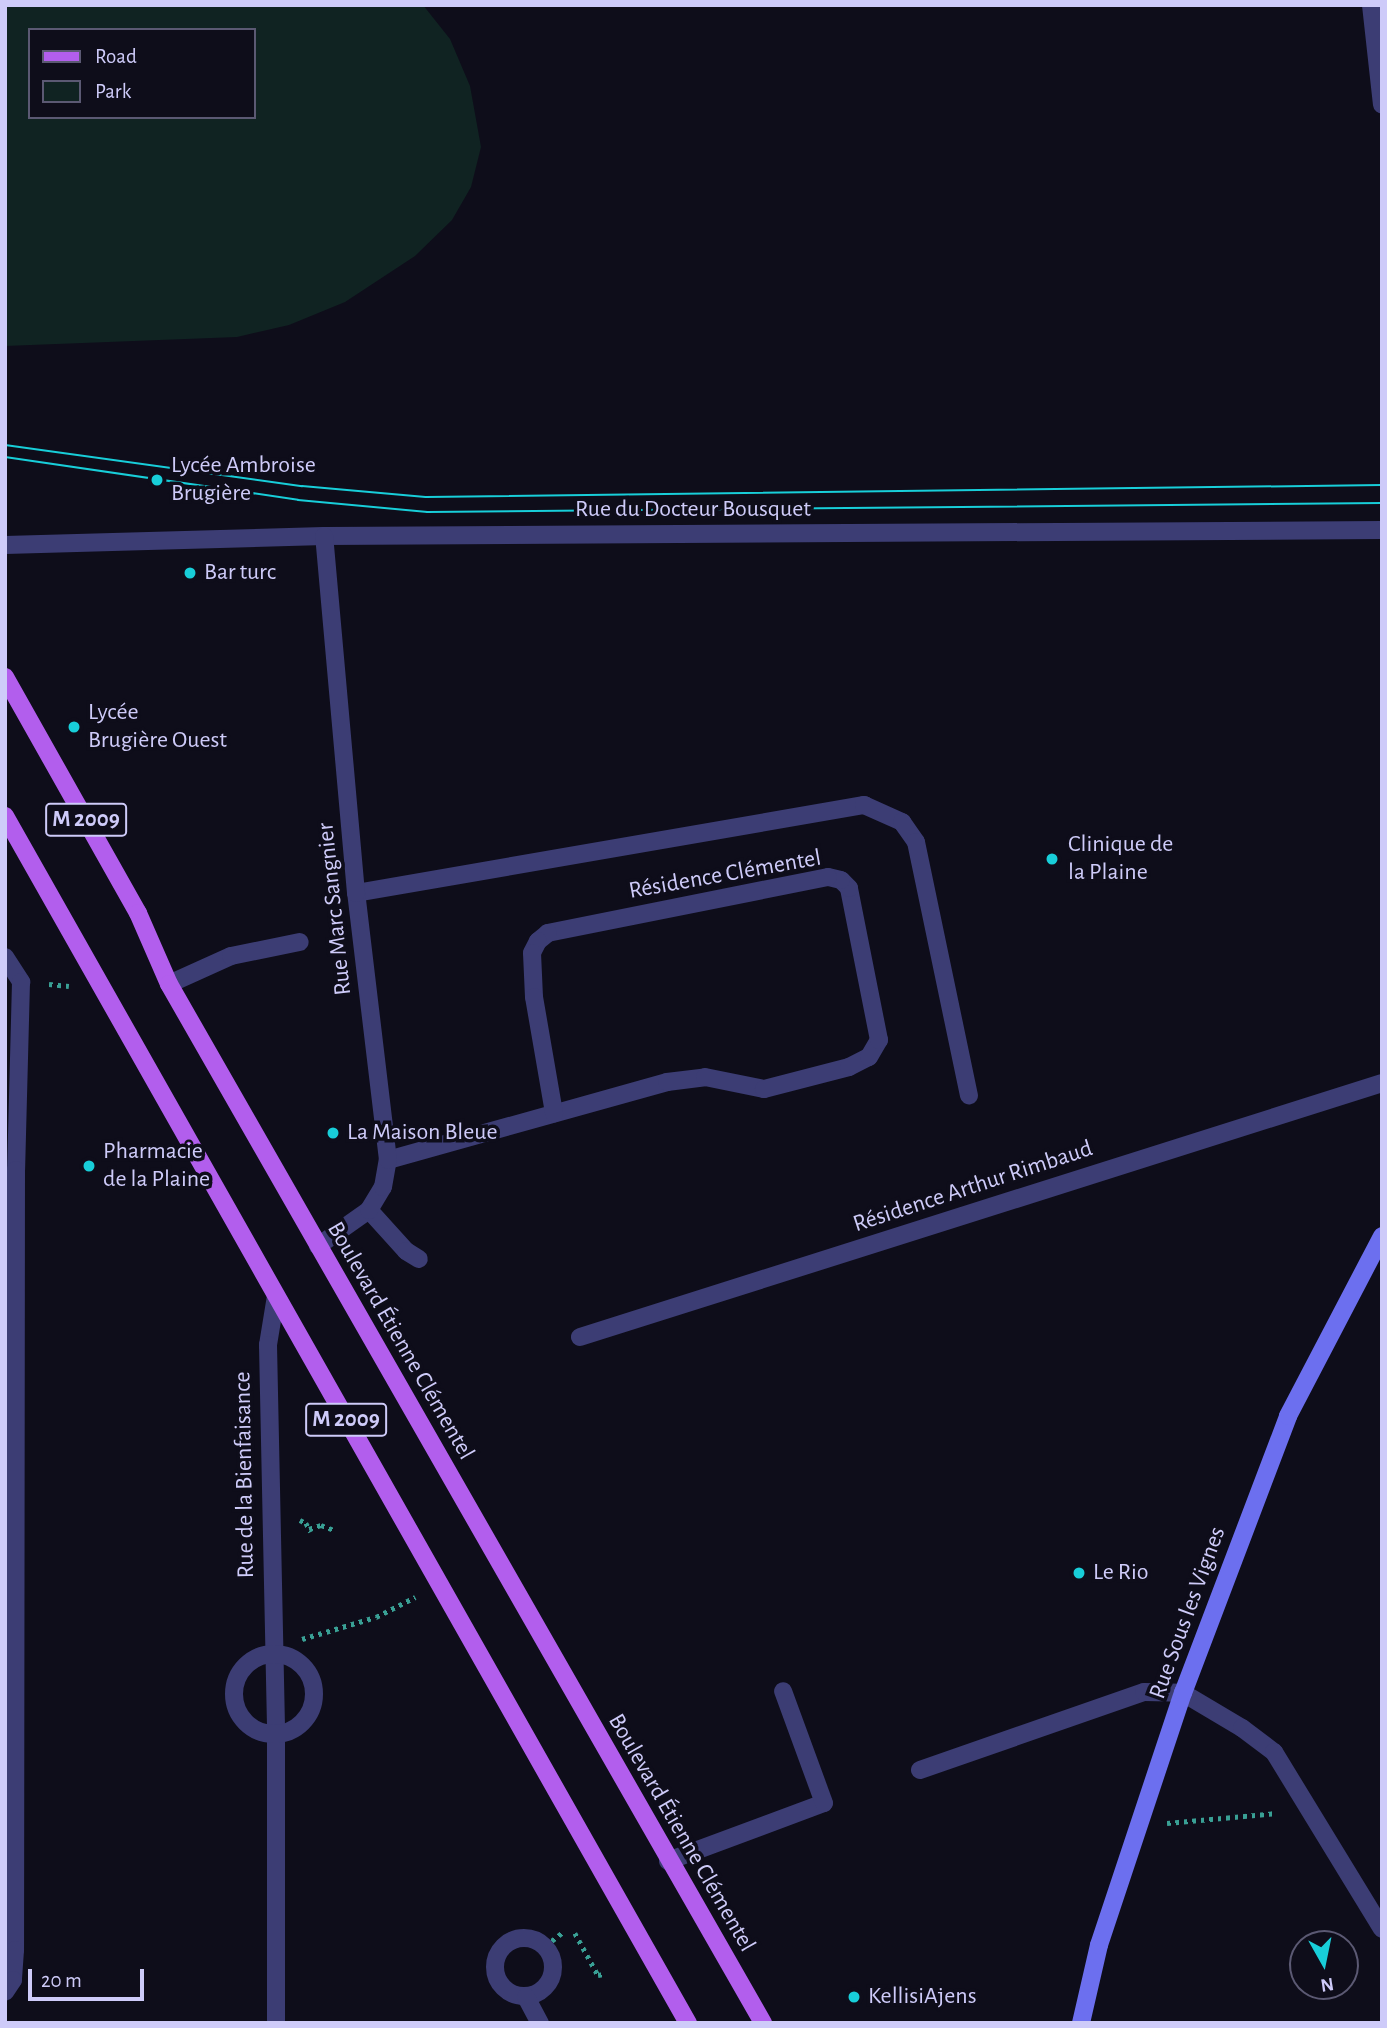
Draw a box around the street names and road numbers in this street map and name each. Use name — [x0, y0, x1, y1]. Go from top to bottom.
street label: Rue du Docteur Bousquet — [575, 496, 811, 524]
road number: M 2009 — [44, 800, 128, 840]
street label: Rue Marc Sangnier — [312, 821, 358, 997]
street label: Résidence Clémentel — [627, 844, 823, 906]
street label: Résidence Arthur Rimbaud — [850, 1135, 1096, 1239]
street label: Boulevard Étienne Clémentel — [320, 1217, 480, 1465]
street label: Rue de la Bienfaisance — [229, 1371, 261, 1579]
road number: M 2009 — [304, 1400, 388, 1440]
street label: Rue Sous les Vignes — [1144, 1523, 1232, 1703]
street label: Boulevard Étienne Clémentel — [601, 1709, 761, 1957]

